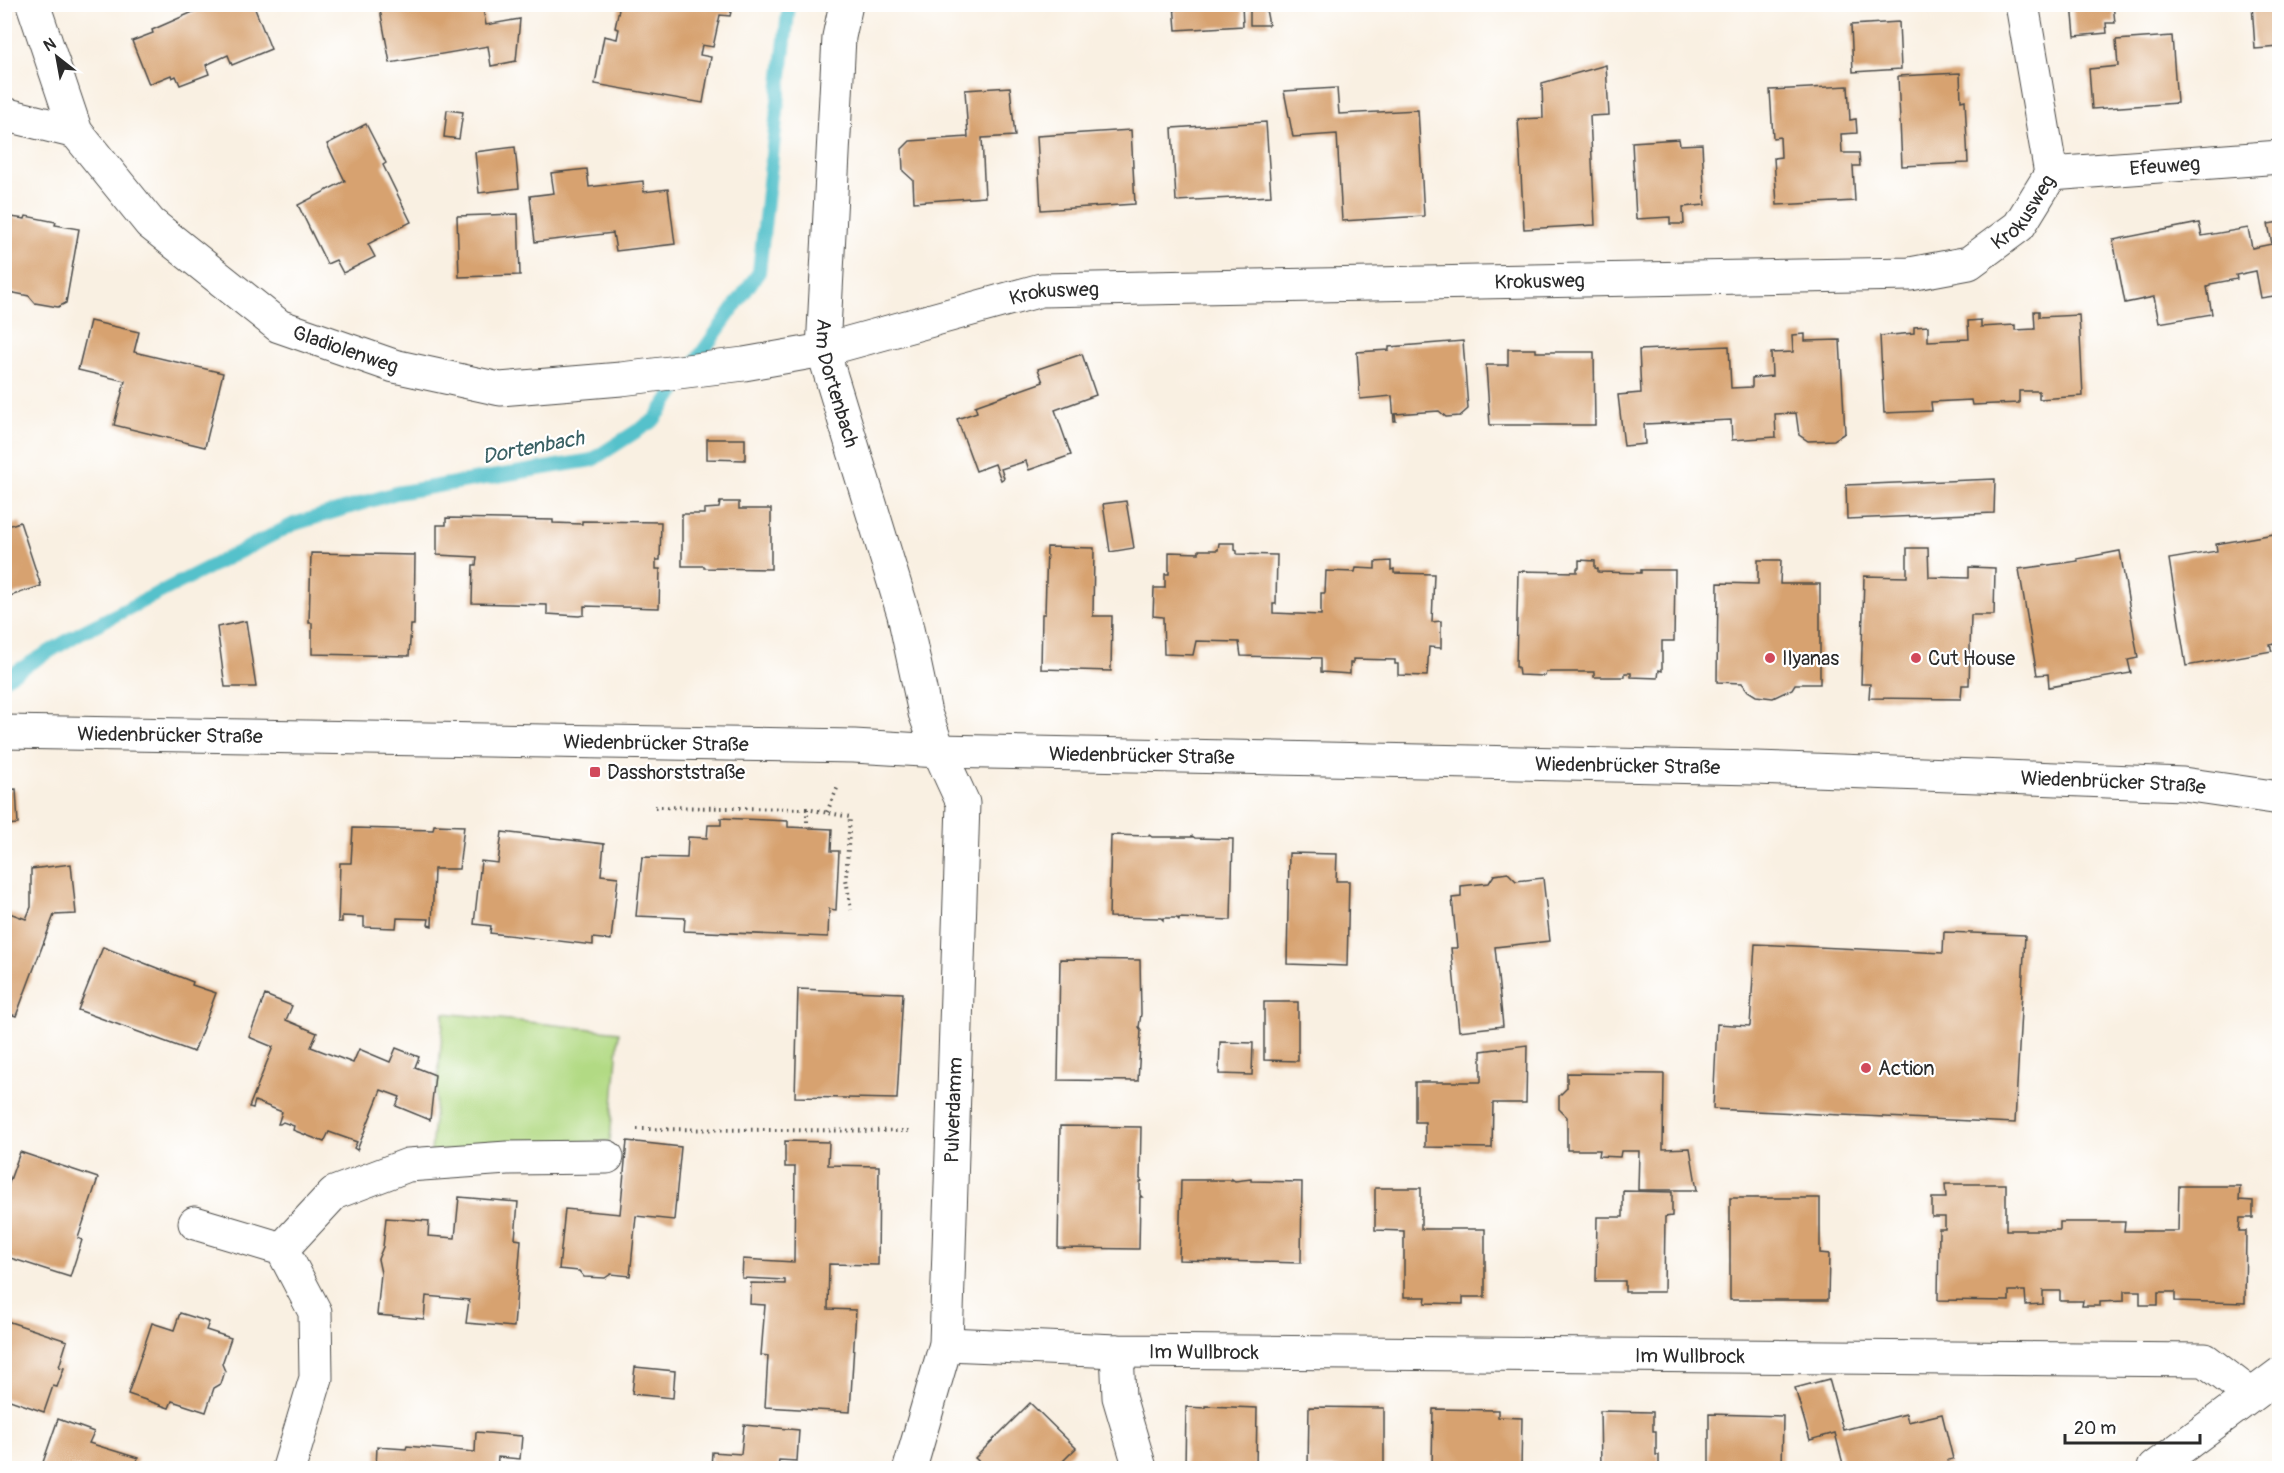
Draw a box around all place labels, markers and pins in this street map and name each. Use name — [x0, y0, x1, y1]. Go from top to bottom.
place label: Ilyanas — [1782, 646, 1839, 671]
place label: Cut House — [1928, 646, 2015, 671]
marker: Ilyanas — [1763, 651, 1777, 665]
marker: Cut House — [1909, 651, 1923, 665]
place label: Dasshorststraße — [607, 760, 745, 785]
marker: Dasshorststraße — [588, 765, 602, 779]
place label: Action — [1878, 1056, 1935, 1081]
marker: Action — [1859, 1061, 1873, 1075]

